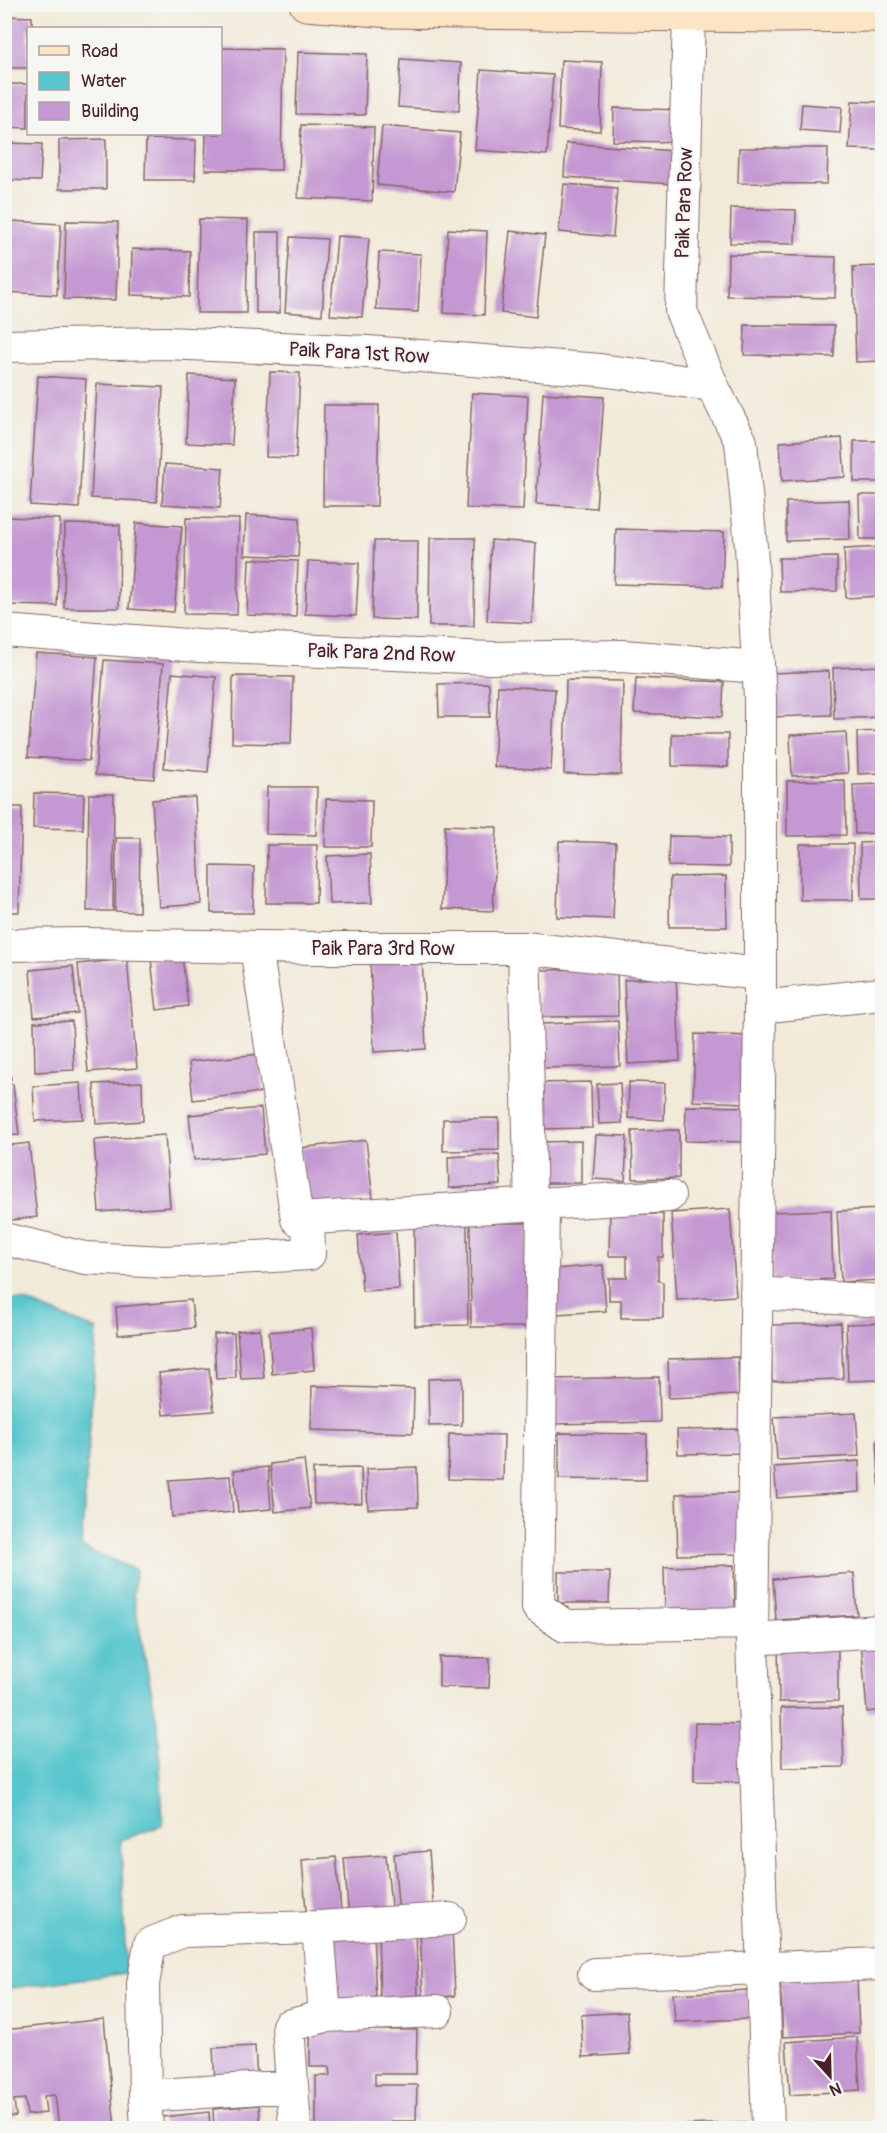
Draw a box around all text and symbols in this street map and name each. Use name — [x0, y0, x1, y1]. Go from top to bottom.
legend — [27, 27, 222, 135]
text: Road — [81, 40, 118, 63]
text: Water — [81, 70, 127, 93]
text: Building — [81, 100, 139, 123]
street label: Paik Para Row — [670, 146, 698, 259]
street label: Paik Para 1st Row — [288, 337, 430, 369]
street label: Paik Para 2nd Row — [306, 638, 456, 668]
street label: Paik Para 3rd Row — [311, 936, 455, 961]
north arrow — [800, 2046, 860, 2106]
text: N — [826, 2078, 844, 2100]

